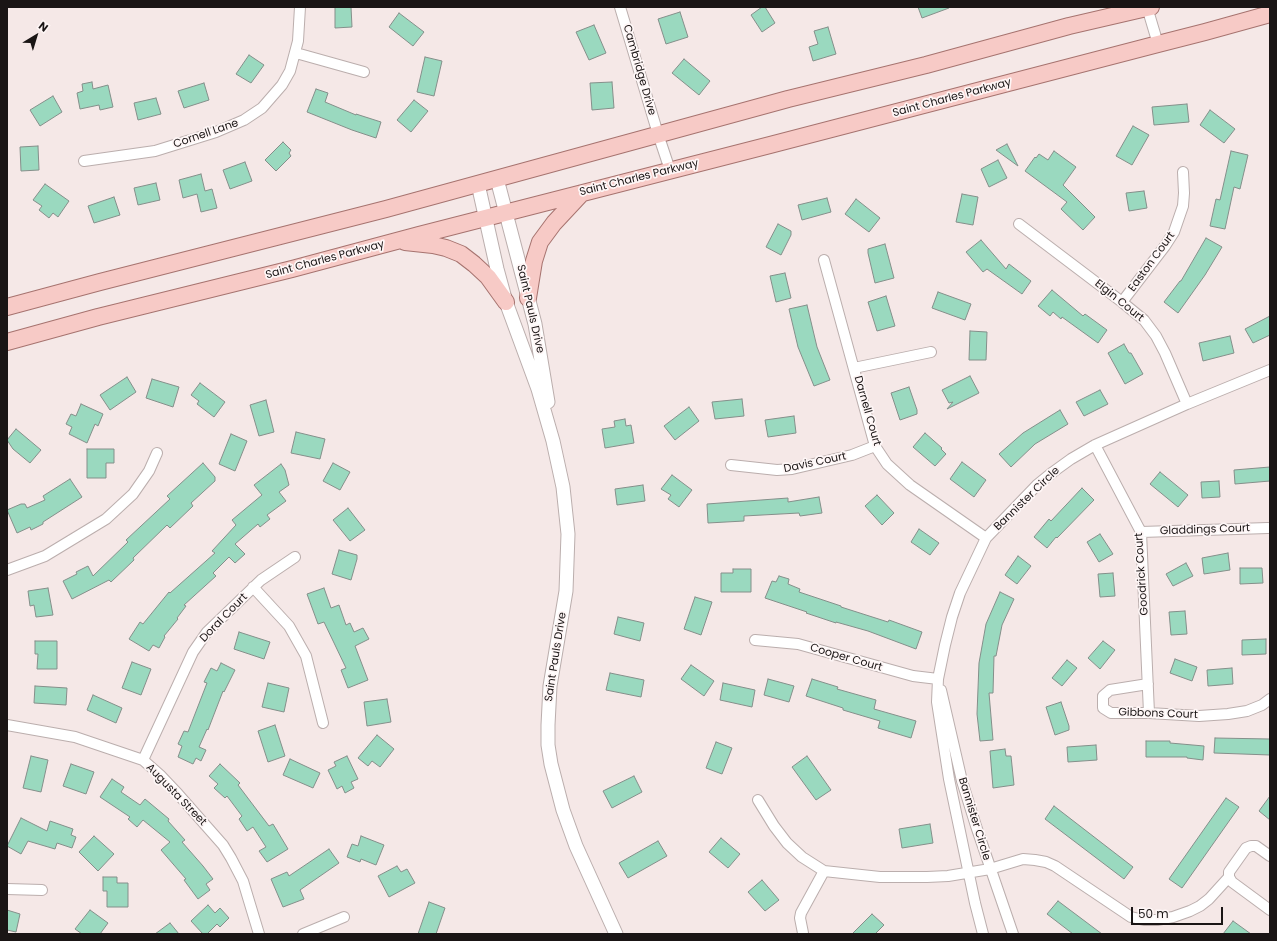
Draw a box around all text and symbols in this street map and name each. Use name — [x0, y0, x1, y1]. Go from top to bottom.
north arrow — [16, 16, 56, 56]
text: N — [35, 18, 52, 35]
street label: Cambridge Drive — [620, 23, 658, 117]
street label: Saint Charles Parkway — [891, 76, 1013, 120]
street label: Cornell Lane — [172, 117, 240, 151]
street label: Saint Charles Parkway — [578, 157, 700, 199]
street label: Easton Court — [1126, 230, 1178, 294]
street label: Saint Charles Parkway — [264, 238, 386, 282]
street label: Saint Pauls Drive — [513, 263, 547, 355]
street label: Elgin Court — [1092, 277, 1146, 325]
street label: Darnell Court — [851, 374, 883, 448]
street label: Davis Court — [783, 450, 847, 476]
street label: Bannister Circle — [991, 464, 1063, 534]
street label: Gladdings Court — [1160, 522, 1250, 538]
street label: Goodrick Court — [1133, 532, 1151, 616]
street label: Doral Court — [197, 591, 251, 645]
street label: Saint Pauls Drive — [542, 611, 570, 703]
street label: Cooper Court — [808, 641, 884, 675]
street label: Gibbons Court — [1118, 706, 1198, 722]
street label: Augusta Street — [143, 761, 209, 829]
street label: Bannister Circle — [955, 776, 993, 862]
scale bar — [1133, 899, 1225, 925]
text: 50 m — [1138, 905, 1169, 922]

